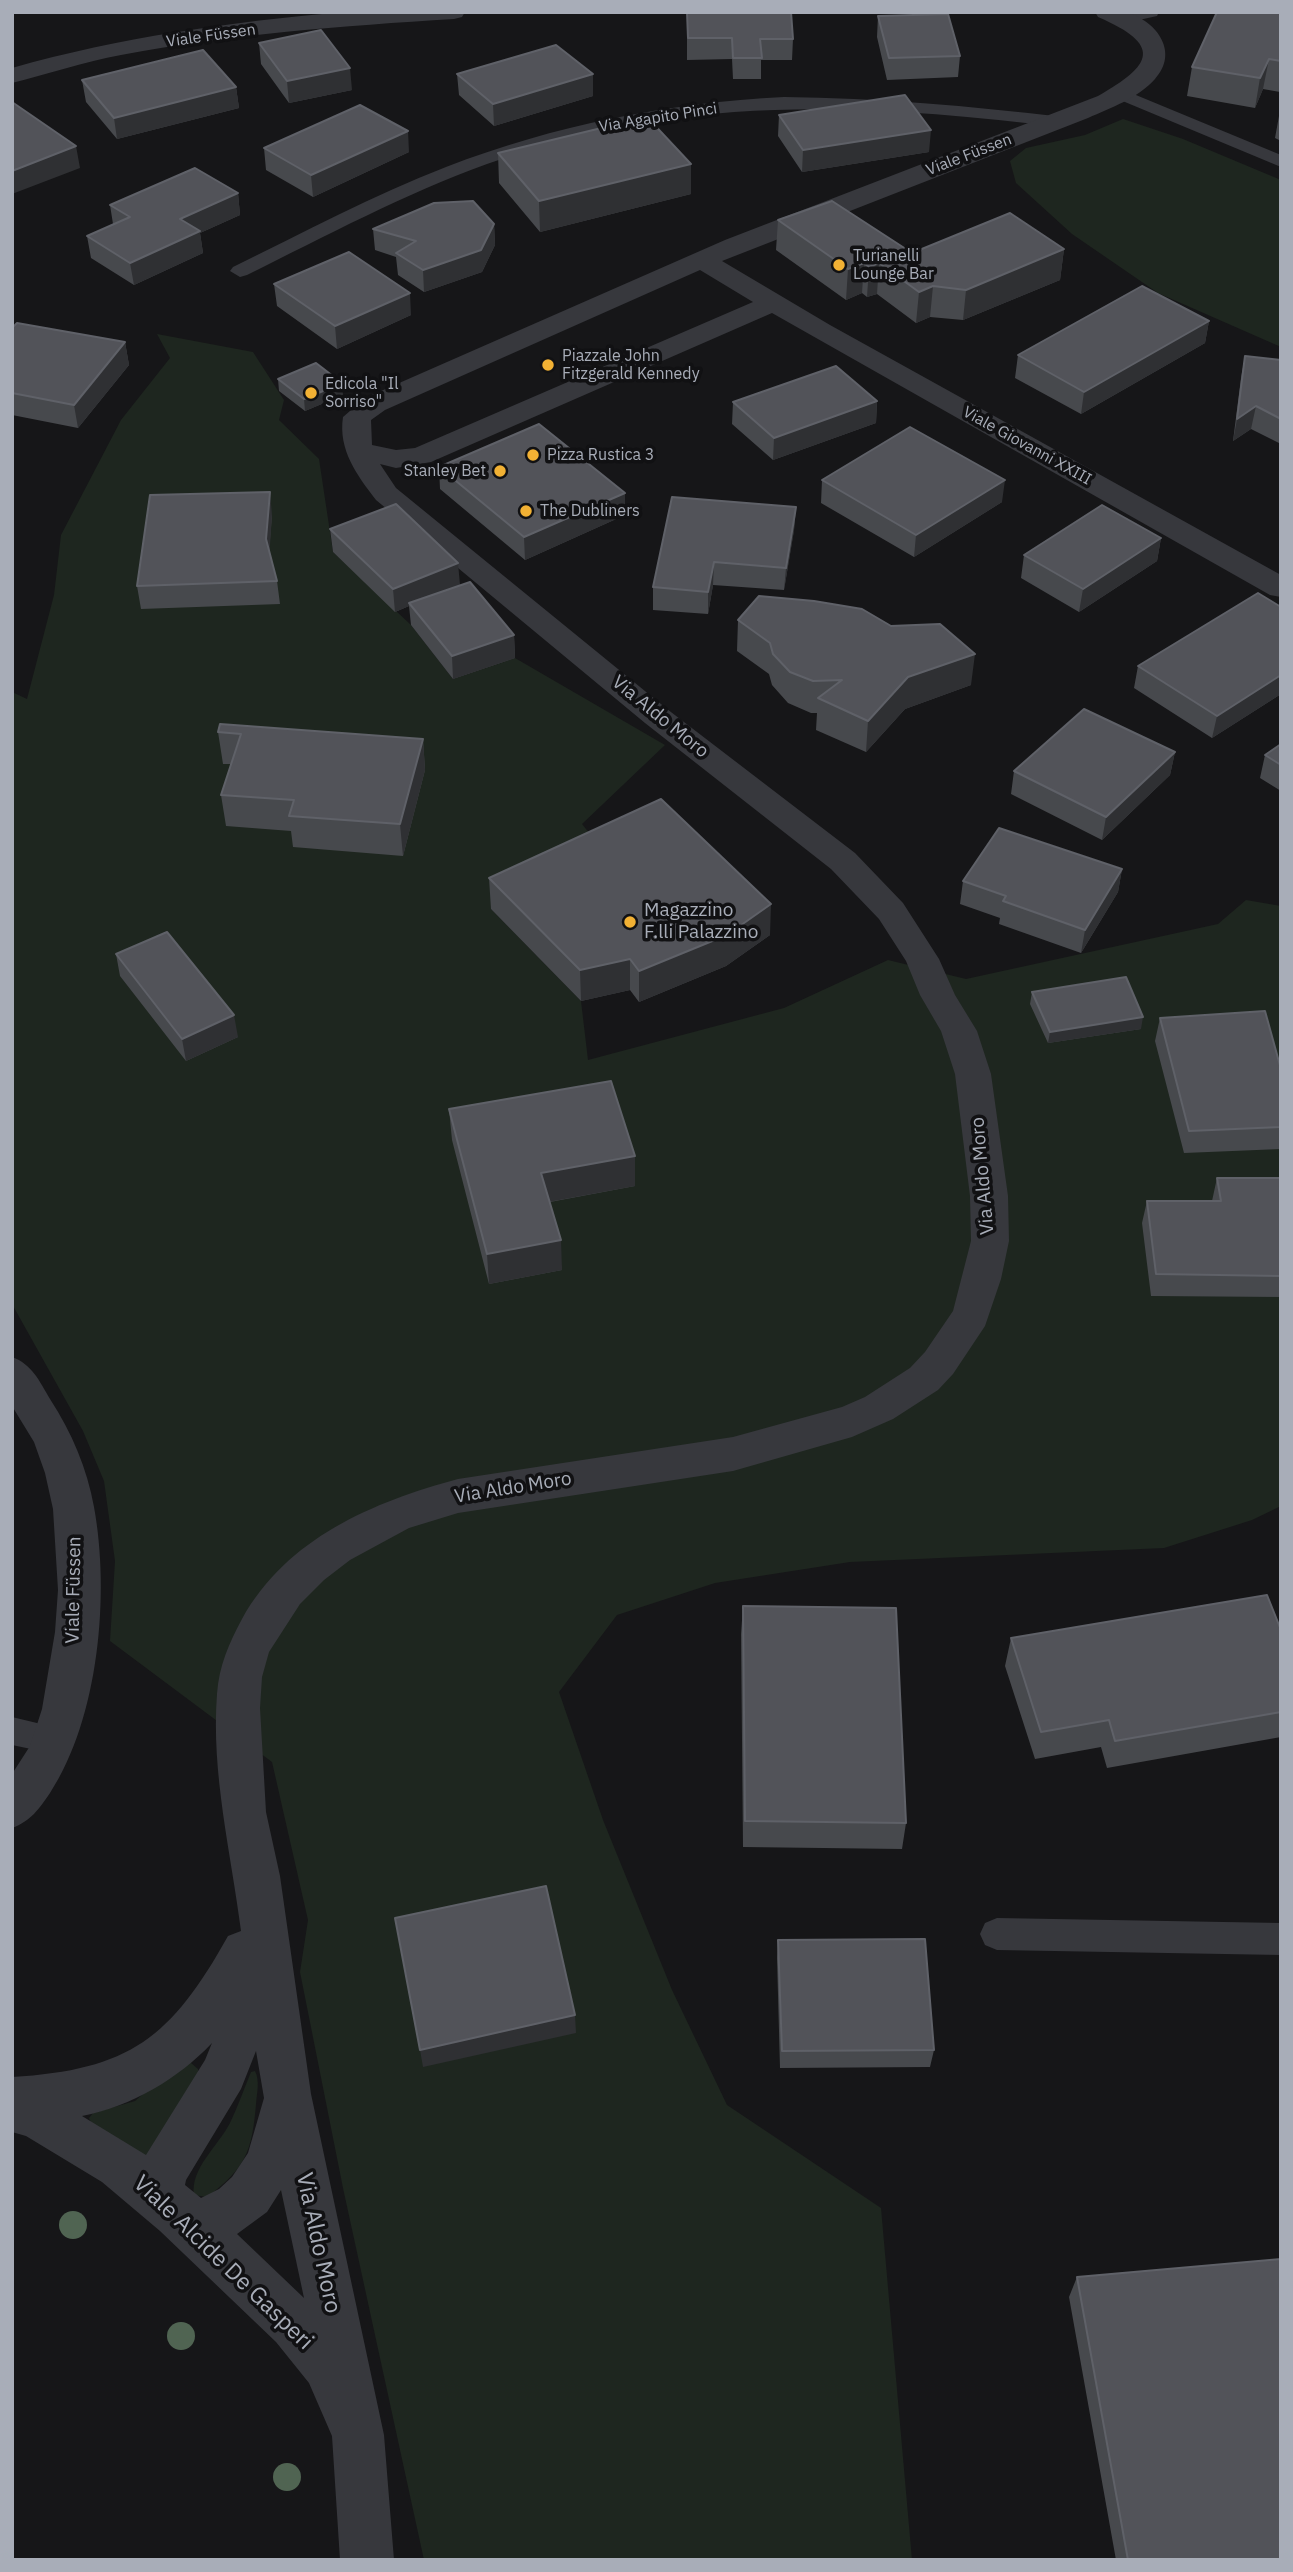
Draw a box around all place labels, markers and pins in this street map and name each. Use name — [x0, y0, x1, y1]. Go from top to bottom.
place label: Turianelli Lounge Bar — [853, 246, 934, 284]
marker: Turianelli Lounge Bar — [831, 257, 847, 273]
place label: Piazzale John Fitzgerald Kennedy — [562, 346, 700, 384]
marker: Piazzale John Fitzgerald Kennedy — [540, 357, 556, 373]
place label: Edicola "Il Sorriso" — [325, 374, 398, 412]
marker: Edicola "Il Sorriso" — [303, 385, 319, 401]
place label: Pizza Rustica 3 — [547, 445, 654, 465]
marker: Pizza Rustica 3 — [525, 447, 541, 463]
place label: Stanley Bet — [404, 461, 486, 481]
marker: Stanley Bet — [492, 463, 508, 479]
place label: The Dubliners — [540, 501, 640, 521]
marker: The Dubliners — [518, 503, 534, 519]
place label: Magazzino F.lli Palazzino — [644, 900, 758, 944]
marker: Magazzino F.lli Palazzino — [622, 914, 638, 930]

